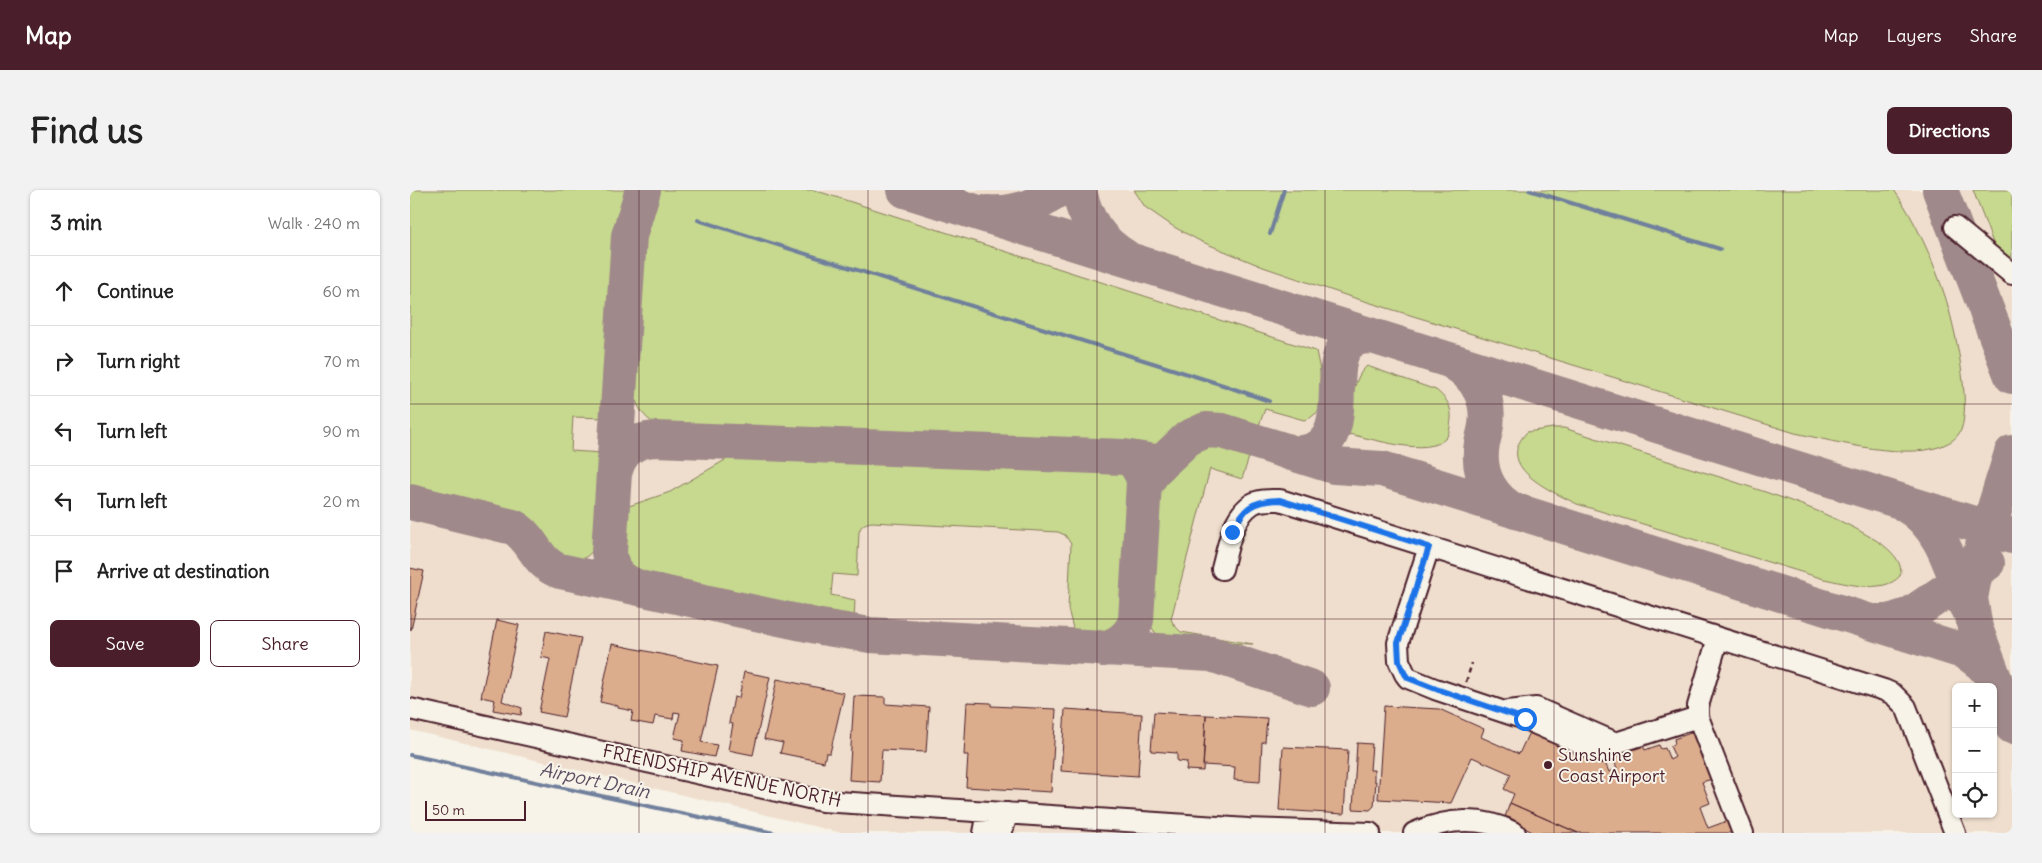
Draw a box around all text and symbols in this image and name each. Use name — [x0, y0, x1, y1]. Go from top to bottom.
text: Map — [25, 20, 72, 50]
text: Map — [1823, 24, 1858, 47]
text: Layers — [1886, 24, 1942, 47]
text: Share — [1970, 24, 2017, 47]
button: Directions — [1887, 107, 2012, 154]
text: Find us — [30, 108, 143, 152]
text: 3 min — [50, 209, 102, 236]
text: Walk · 240 m — [268, 213, 360, 233]
icon: ahead — [50, 277, 78, 305]
text: Continue — [97, 279, 174, 303]
text: 60 m — [322, 281, 360, 301]
icon: right — [50, 347, 78, 375]
text: Turn right — [97, 349, 180, 373]
text: 70 m — [324, 351, 360, 371]
icon: left — [50, 417, 78, 445]
text: Turn left — [97, 419, 167, 443]
text: 90 m — [322, 421, 360, 441]
icon: left — [50, 487, 78, 515]
text: Turn left — [97, 489, 167, 513]
text: 20 m — [323, 491, 360, 511]
route end — [1221, 521, 1244, 544]
icon: arrive — [50, 557, 78, 585]
text: Arrive at destination — [97, 559, 270, 583]
button: Save — [50, 620, 200, 667]
button: Share — [210, 620, 360, 667]
map controls — [1952, 683, 1997, 818]
button: + — [1952, 683, 1997, 728]
route start — [1514, 708, 1537, 731]
button: − — [1952, 728, 1997, 773]
street label: FRIENDSHIP AVENUE NORTH — [601, 739, 844, 812]
place label: Sunshine Coast Airport — [1558, 743, 1665, 787]
water label: Airport Drain — [538, 757, 653, 804]
marker: Sunshine Coast Airport — [1542, 759, 1554, 771]
button: locate — [1952, 773, 1997, 818]
scale bar — [425, 798, 526, 821]
text: 50 m — [432, 801, 465, 819]

